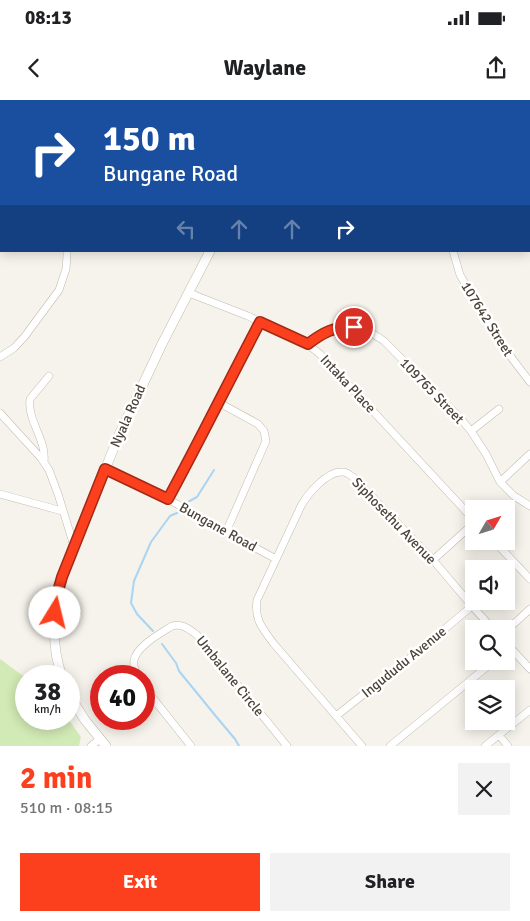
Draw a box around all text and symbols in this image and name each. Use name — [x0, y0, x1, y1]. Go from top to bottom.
text: 08:13 — [25, 6, 72, 30]
icon: back — [20, 54, 48, 82]
text: Waylane — [224, 54, 306, 81]
icon: share — [482, 54, 510, 82]
text: 150 m — [103, 117, 196, 160]
icon: right — [20, 120, 85, 185]
text: Bungane Road — [103, 160, 238, 187]
icon: left — [172, 215, 200, 243]
icon: ahead — [225, 215, 253, 243]
icon: ahead — [278, 215, 306, 243]
icon: right — [331, 215, 359, 243]
street label: 107642 Street — [457, 278, 517, 360]
pin — [333, 306, 375, 348]
icon: arrive — [340, 313, 368, 341]
street label: Intaka Place — [317, 351, 379, 417]
street label: 109765 Street — [396, 355, 468, 428]
street label: Nyala Road — [107, 382, 149, 450]
street label: Siphosethu Avenue — [348, 474, 440, 568]
street label: Bungane Road — [176, 499, 260, 555]
north arrow — [465, 500, 515, 550]
map controls — [465, 500, 515, 730]
button: sound — [465, 560, 515, 610]
position arrow — [28, 586, 80, 638]
button: search — [465, 620, 515, 670]
street label: Ingududu Avenue — [358, 623, 450, 701]
street label: Umbalane Circle — [192, 632, 268, 720]
speed limit sign: 40 — [90, 665, 155, 730]
text: 38 — [34, 676, 61, 707]
button: layers — [465, 680, 515, 730]
text: km/h — [34, 702, 61, 717]
text: 2 min — [20, 760, 92, 797]
button: close — [458, 763, 510, 815]
text: 510 m · 08:15 — [20, 798, 113, 818]
button: Exit — [20, 853, 260, 911]
button: Share — [270, 853, 510, 911]

